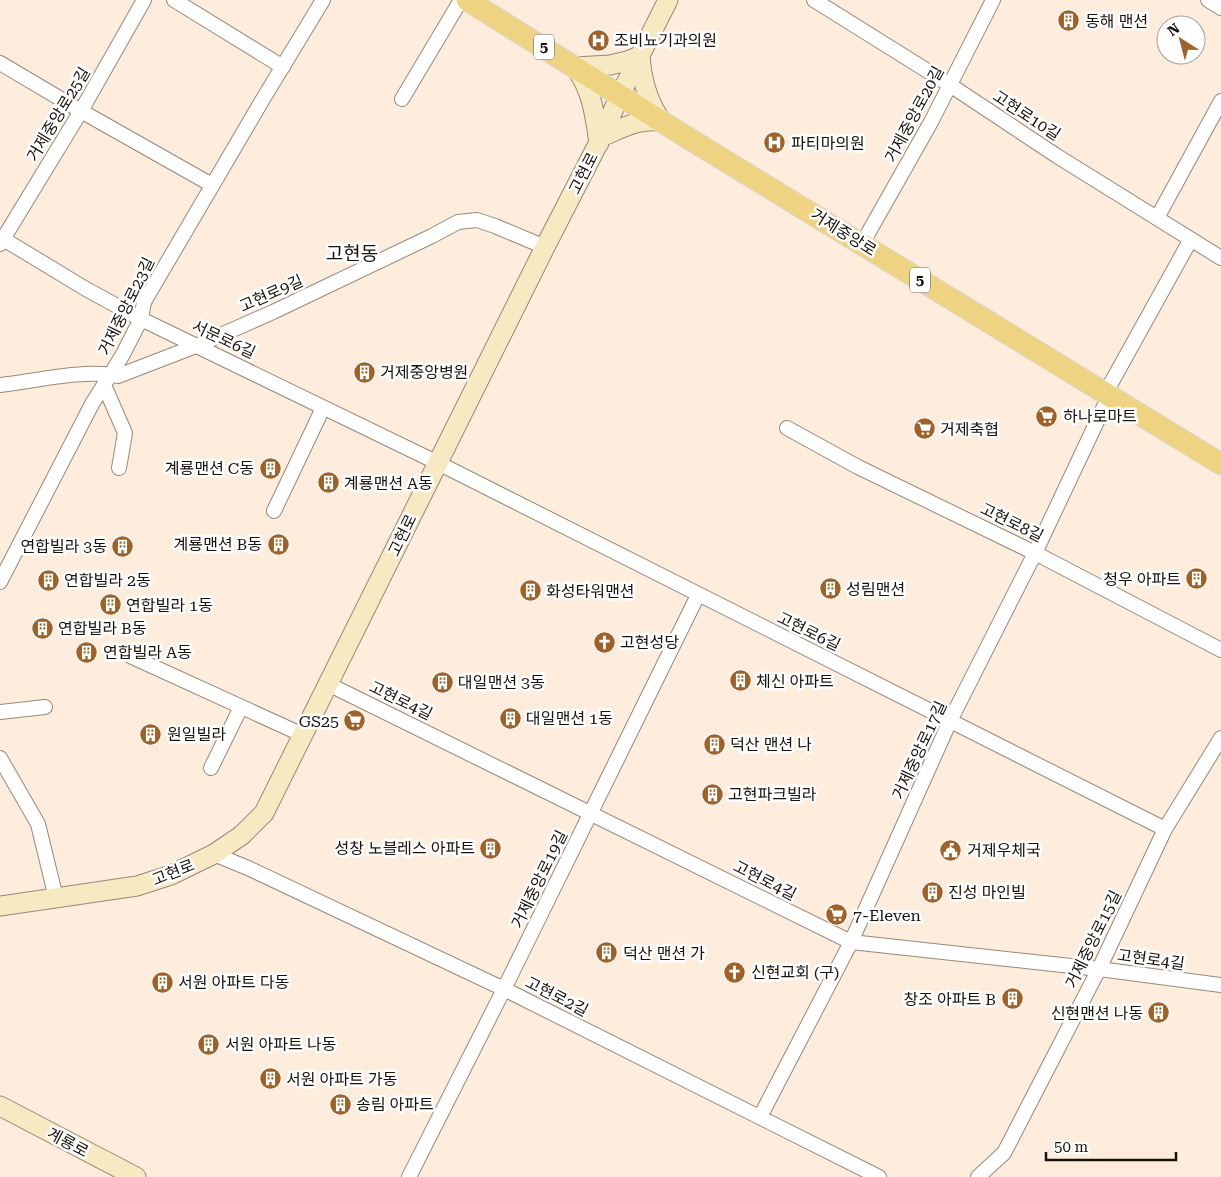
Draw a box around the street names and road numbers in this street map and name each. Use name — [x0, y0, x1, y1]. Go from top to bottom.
road number: 5 — [534, 34, 554, 60]
street label: 거제중앙로20길 — [881, 63, 948, 166]
street label: 거제중앙로25길 — [23, 64, 94, 165]
street label: 고현로10길 — [989, 87, 1064, 144]
street label: 고현로 — [565, 149, 602, 197]
street label: 거제중앙로 — [807, 205, 880, 260]
street label: 거제중앙로23길 — [95, 254, 158, 358]
road number: 5 — [910, 268, 930, 292]
street label: 고현로9길 — [236, 271, 306, 316]
street label: 서문로6길 — [189, 317, 259, 362]
street label: 고현로8길 — [977, 499, 1046, 546]
street label: 고현로 — [384, 511, 421, 559]
street label: 고현로6길 — [774, 608, 843, 655]
street label: 고현로4길 — [366, 677, 435, 724]
street label: 거제중앙로17길 — [888, 698, 951, 802]
street label: 거제중앙로19길 — [508, 827, 571, 931]
street label: 고현로 — [149, 855, 197, 890]
street label: 고현로4길 — [730, 857, 799, 904]
street label: 거제중앙로15길 — [1062, 887, 1125, 991]
street label: 고현로4길 — [1116, 945, 1186, 974]
street label: 고현로2길 — [522, 973, 591, 1020]
street label: 계룡로 — [44, 1124, 92, 1161]

